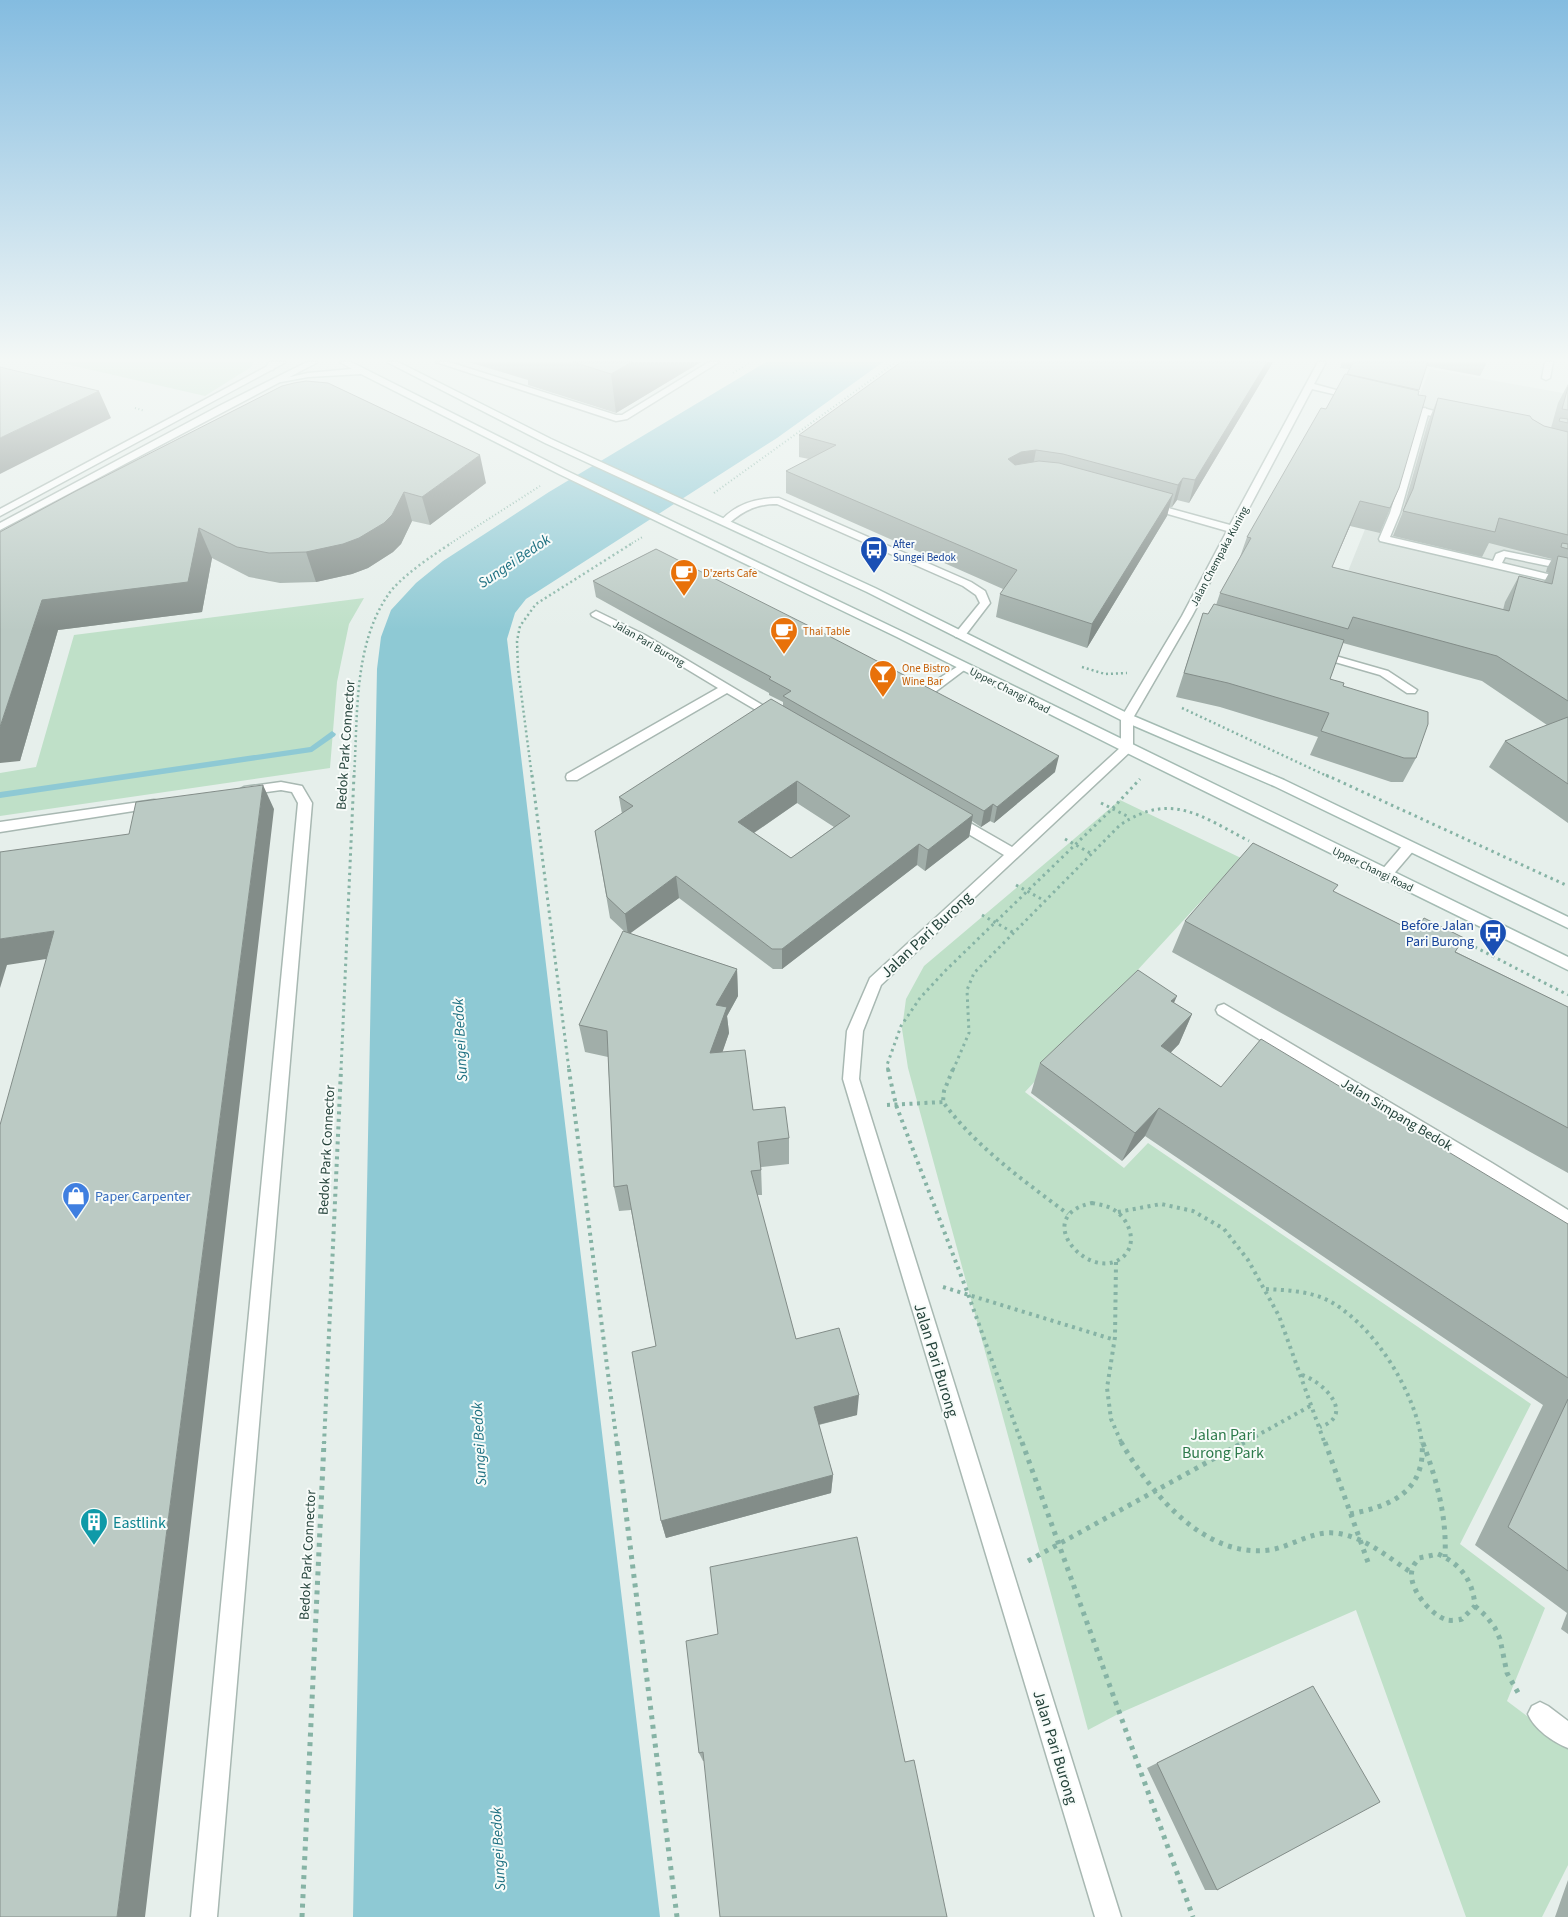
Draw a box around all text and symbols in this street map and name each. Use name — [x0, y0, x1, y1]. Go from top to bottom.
street label: Jalan Chempaka Kuning — [1187, 503, 1252, 609]
water label: Sungei Bedok — [474, 529, 556, 594]
bus stop icon: After Sungei Bedok — [859, 535, 889, 574]
place label: After Sungei Bedok — [893, 537, 957, 565]
cafe icon: D'zerts Cafe — [669, 558, 699, 597]
place label: D'zerts Cafe — [703, 566, 758, 581]
cafe icon: Thai Table — [769, 616, 799, 655]
street label: Jalan Pari Burong — [610, 617, 688, 670]
place label: Thai Table — [803, 624, 851, 639]
bar icon: One Bistro Wine Bar — [868, 659, 898, 698]
place label: One Bistro Wine Bar — [902, 661, 950, 689]
street label: Upper Changi Road — [967, 664, 1053, 717]
street label: Bedok Park Connector — [331, 679, 361, 811]
street label: Upper Changi Road — [1330, 843, 1416, 896]
street label: Jalan Pari Burong — [876, 886, 977, 983]
place label: Before Jalan Pari Burong — [1401, 916, 1474, 952]
bus stop icon: Before Jalan Pari Burong — [1478, 918, 1508, 957]
water label: Sungei Bedok — [448, 997, 473, 1082]
street label: Jalan Simpang Bedok — [1337, 1074, 1456, 1156]
street label: Bedok Park Connector — [314, 1084, 340, 1216]
shop icon: Paper Carpenter — [61, 1181, 91, 1220]
place label: Paper Carpenter — [95, 1187, 191, 1207]
street label: Jalan Pari Burong — [908, 1301, 964, 1420]
water label: Sungei Bedok — [467, 1401, 492, 1486]
park label: Jalan Pari Burong Park — [1182, 1424, 1264, 1464]
street label: Bedok Park Connector — [295, 1489, 321, 1621]
building icon: Eastlink — [79, 1507, 109, 1546]
place label: Eastlink — [113, 1512, 166, 1534]
street label: Jalan Pari Burong — [1027, 1688, 1083, 1807]
water label: Sungei Bedok — [486, 1806, 511, 1891]

